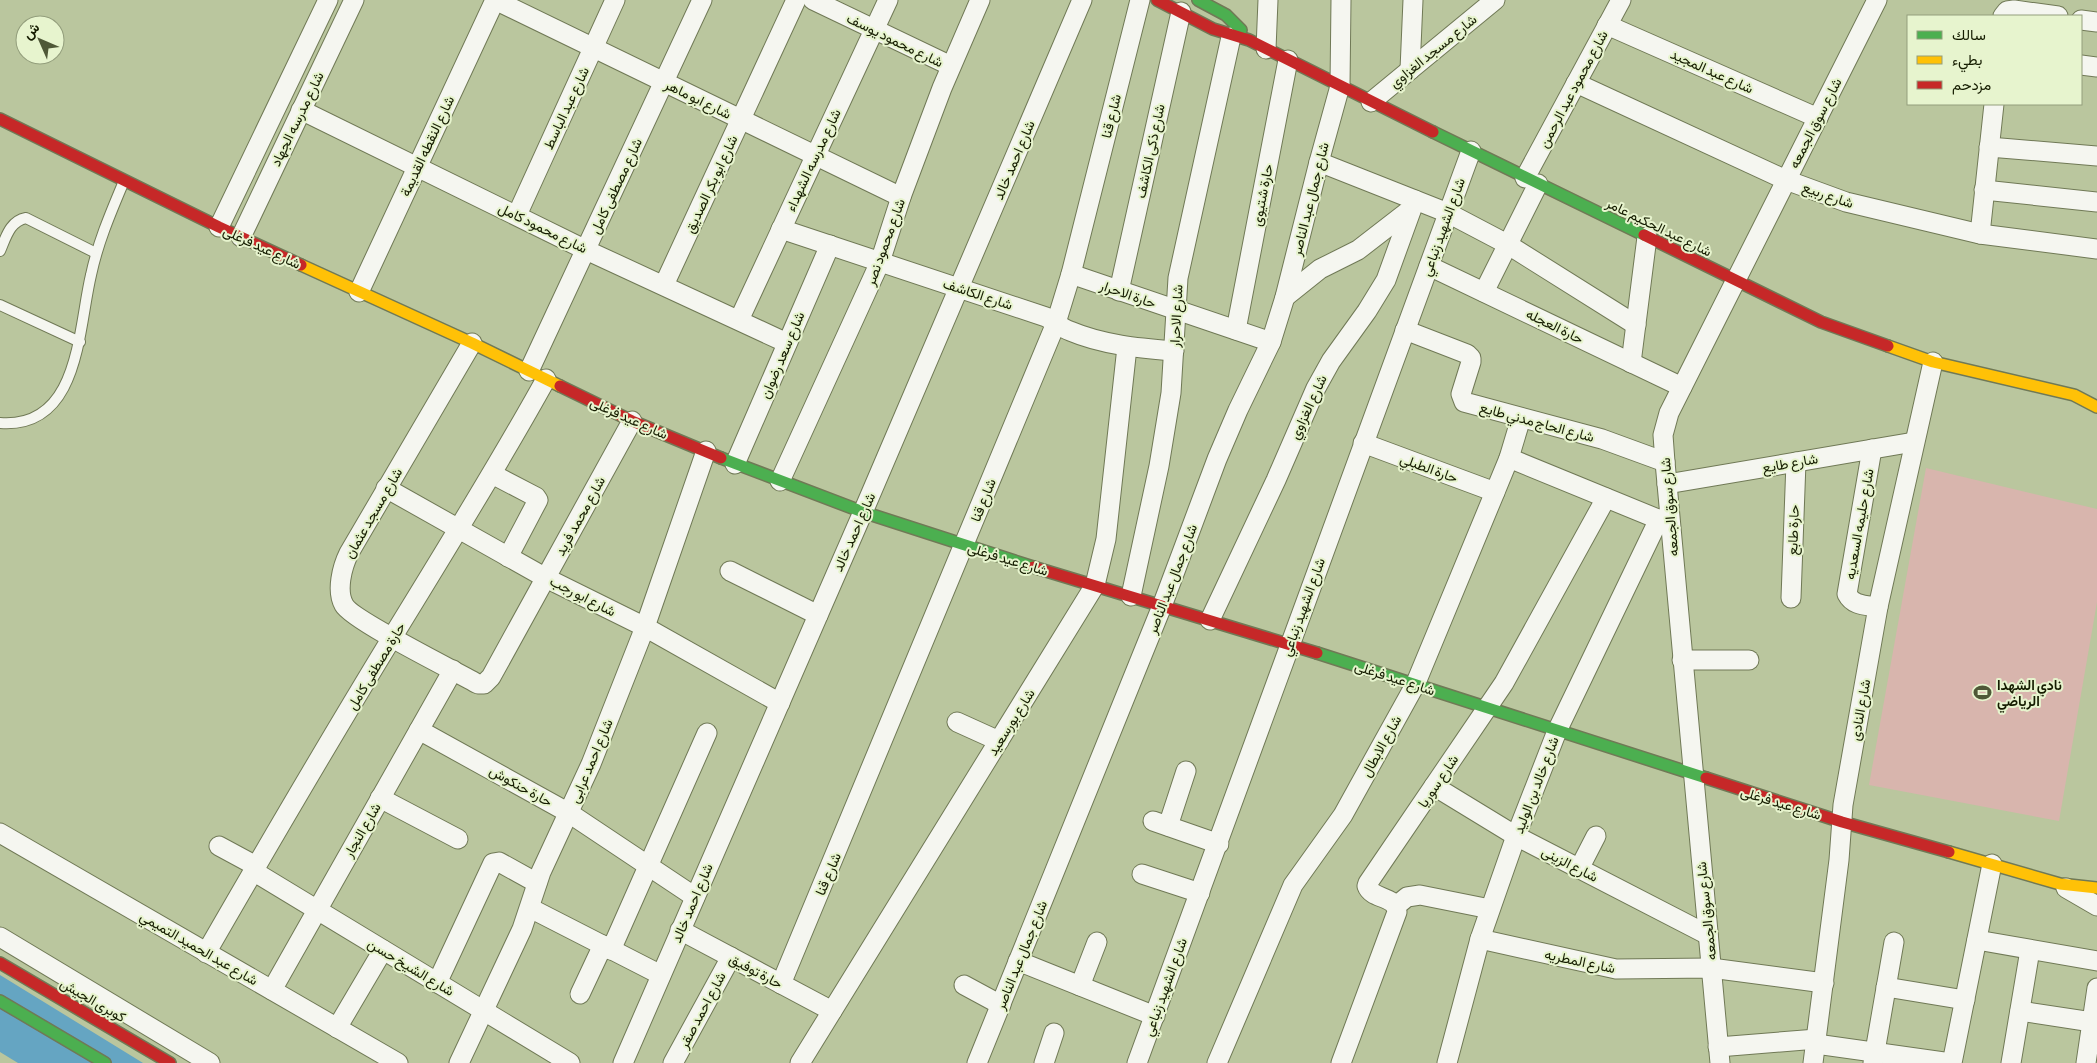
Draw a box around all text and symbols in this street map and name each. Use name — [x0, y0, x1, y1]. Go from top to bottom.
street label: شارع محمود يوسف — [843, 10, 946, 73]
street label: شارع مسجد الغزاوي — [1386, 11, 1482, 94]
north arrow — [15, 15, 65, 65]
legend — [1907, 15, 2082, 105]
text: ش — [19, 19, 43, 43]
text: سالك — [1952, 26, 1986, 43]
street label: شارع محمود عبد الرحمن — [1535, 28, 1613, 152]
street label: شارع عبد المجيد — [1667, 46, 1756, 99]
text: بطيء — [1952, 51, 1982, 73]
street label: شارع عبد الباسط — [540, 64, 595, 153]
street label: شارع مدرسه الجهاد — [267, 69, 329, 170]
street label: شارع سوق الجمعه — [1785, 75, 1847, 172]
street label: شارع ابو ماهر — [660, 76, 734, 125]
text: مزدحم — [1952, 76, 1991, 95]
street label: شارع قنا — [1098, 92, 1127, 140]
street label: شارع النقطه القديمة — [397, 93, 460, 200]
street label: شارع ذكى الكاشف — [1132, 102, 1171, 200]
street label: شارع مدرسه الشهداء — [782, 106, 846, 215]
street label: شارع احمد خالد — [990, 118, 1041, 203]
street label: شارع ابو بكر الصديق — [681, 133, 743, 237]
street label: شارع مصطفى كامل — [587, 136, 648, 238]
street label: شارع جمال عبد الناصر — [1288, 141, 1335, 259]
street label: حارة شتيوى — [1248, 162, 1277, 228]
street label: شارع الشهيد زنباعي — [1418, 176, 1472, 280]
street label: شارع ربيع — [1799, 179, 1856, 214]
street label: شارع عبد الحكيم عامر — [1601, 194, 1714, 262]
street label: شارع محمود نصر — [862, 196, 911, 290]
street label: شارع محمود كامل — [495, 200, 590, 259]
street label: شارع عيد فرغلى — [220, 222, 303, 275]
street label: شارع الكاشف — [940, 275, 1015, 316]
street label: حارة الاحرار — [1097, 277, 1158, 312]
street label: شارع الاحرار — [1166, 284, 1189, 349]
street label: حارة العجله — [1523, 305, 1586, 348]
street label: شارع سعد رضوان — [756, 309, 810, 402]
street label: شارع الغزاوي — [1286, 372, 1333, 443]
street label: شارع عيد فرغلى — [586, 394, 670, 445]
street label: شارع الحاج مدني طايع — [1477, 399, 1596, 449]
street label: حارة الطبلي — [1397, 450, 1460, 490]
street label: شارع طايع — [1761, 450, 1820, 479]
street label: شارع سوق الجمعه — [1657, 457, 1684, 557]
street label: شارع مسجد عثمان — [341, 465, 408, 563]
street label: شارع حليمه السعديه — [1841, 467, 1880, 581]
street label: شارع محمد فريد — [552, 474, 611, 560]
street label: شارع قنا — [967, 476, 1002, 525]
street label: شارع احمد خالد — [829, 490, 881, 575]
street label: حارة طابع — [1784, 504, 1805, 556]
street label: شارع جمال عبد الناصر — [1143, 522, 1203, 638]
street label: شارع عيد فرغلى — [965, 539, 1050, 582]
street label: شارع الشهيد زنباعي — [1278, 556, 1332, 660]
street label: شارع ابو رجب — [546, 573, 619, 622]
street label: حارة مصطفى كامل — [344, 620, 409, 713]
street label: شارع عيد فرغلى — [1352, 658, 1437, 701]
place label: نادي الشهدا الرياضي — [1997, 677, 2062, 713]
street label: شارع النادى — [1847, 678, 1876, 743]
sports icon: نادي الشهدا الرياضي — [1973, 683, 1993, 703]
street label: شارع بورسعيد — [984, 686, 1040, 760]
street label: شارع الابطال — [1358, 713, 1407, 781]
street label: شارع احمد عرابى — [566, 717, 619, 807]
street label: شارع خالد بن الوليد — [1510, 734, 1565, 837]
street label: شارع سوريا — [1415, 752, 1464, 812]
street label: حارة حنكوش — [486, 762, 555, 811]
street label: شارع عيد فرغلى — [1738, 783, 1823, 826]
street label: شارع النجار — [340, 800, 387, 862]
street label: شارع الزينى — [1538, 843, 1601, 888]
street label: شارع قنا — [812, 850, 847, 899]
street label: شارع احمد خالد — [668, 861, 719, 946]
street label: شارع سوق الجمعه — [1693, 861, 1722, 961]
street label: شارع جمال عبد الناصر — [991, 898, 1053, 1014]
street label: شارع عبد الحميد التميمي — [135, 908, 261, 992]
street label: شارع الشيخ حسن — [363, 935, 457, 1002]
street label: شارع الشهيد زنباعي — [1140, 936, 1194, 1040]
street label: شارع المطريه — [1543, 946, 1617, 979]
street label: حارة توفيق — [726, 950, 785, 993]
street label: شارع احمد صقر — [675, 969, 731, 1053]
street label: كوبرى الجيش — [57, 975, 129, 1026]

